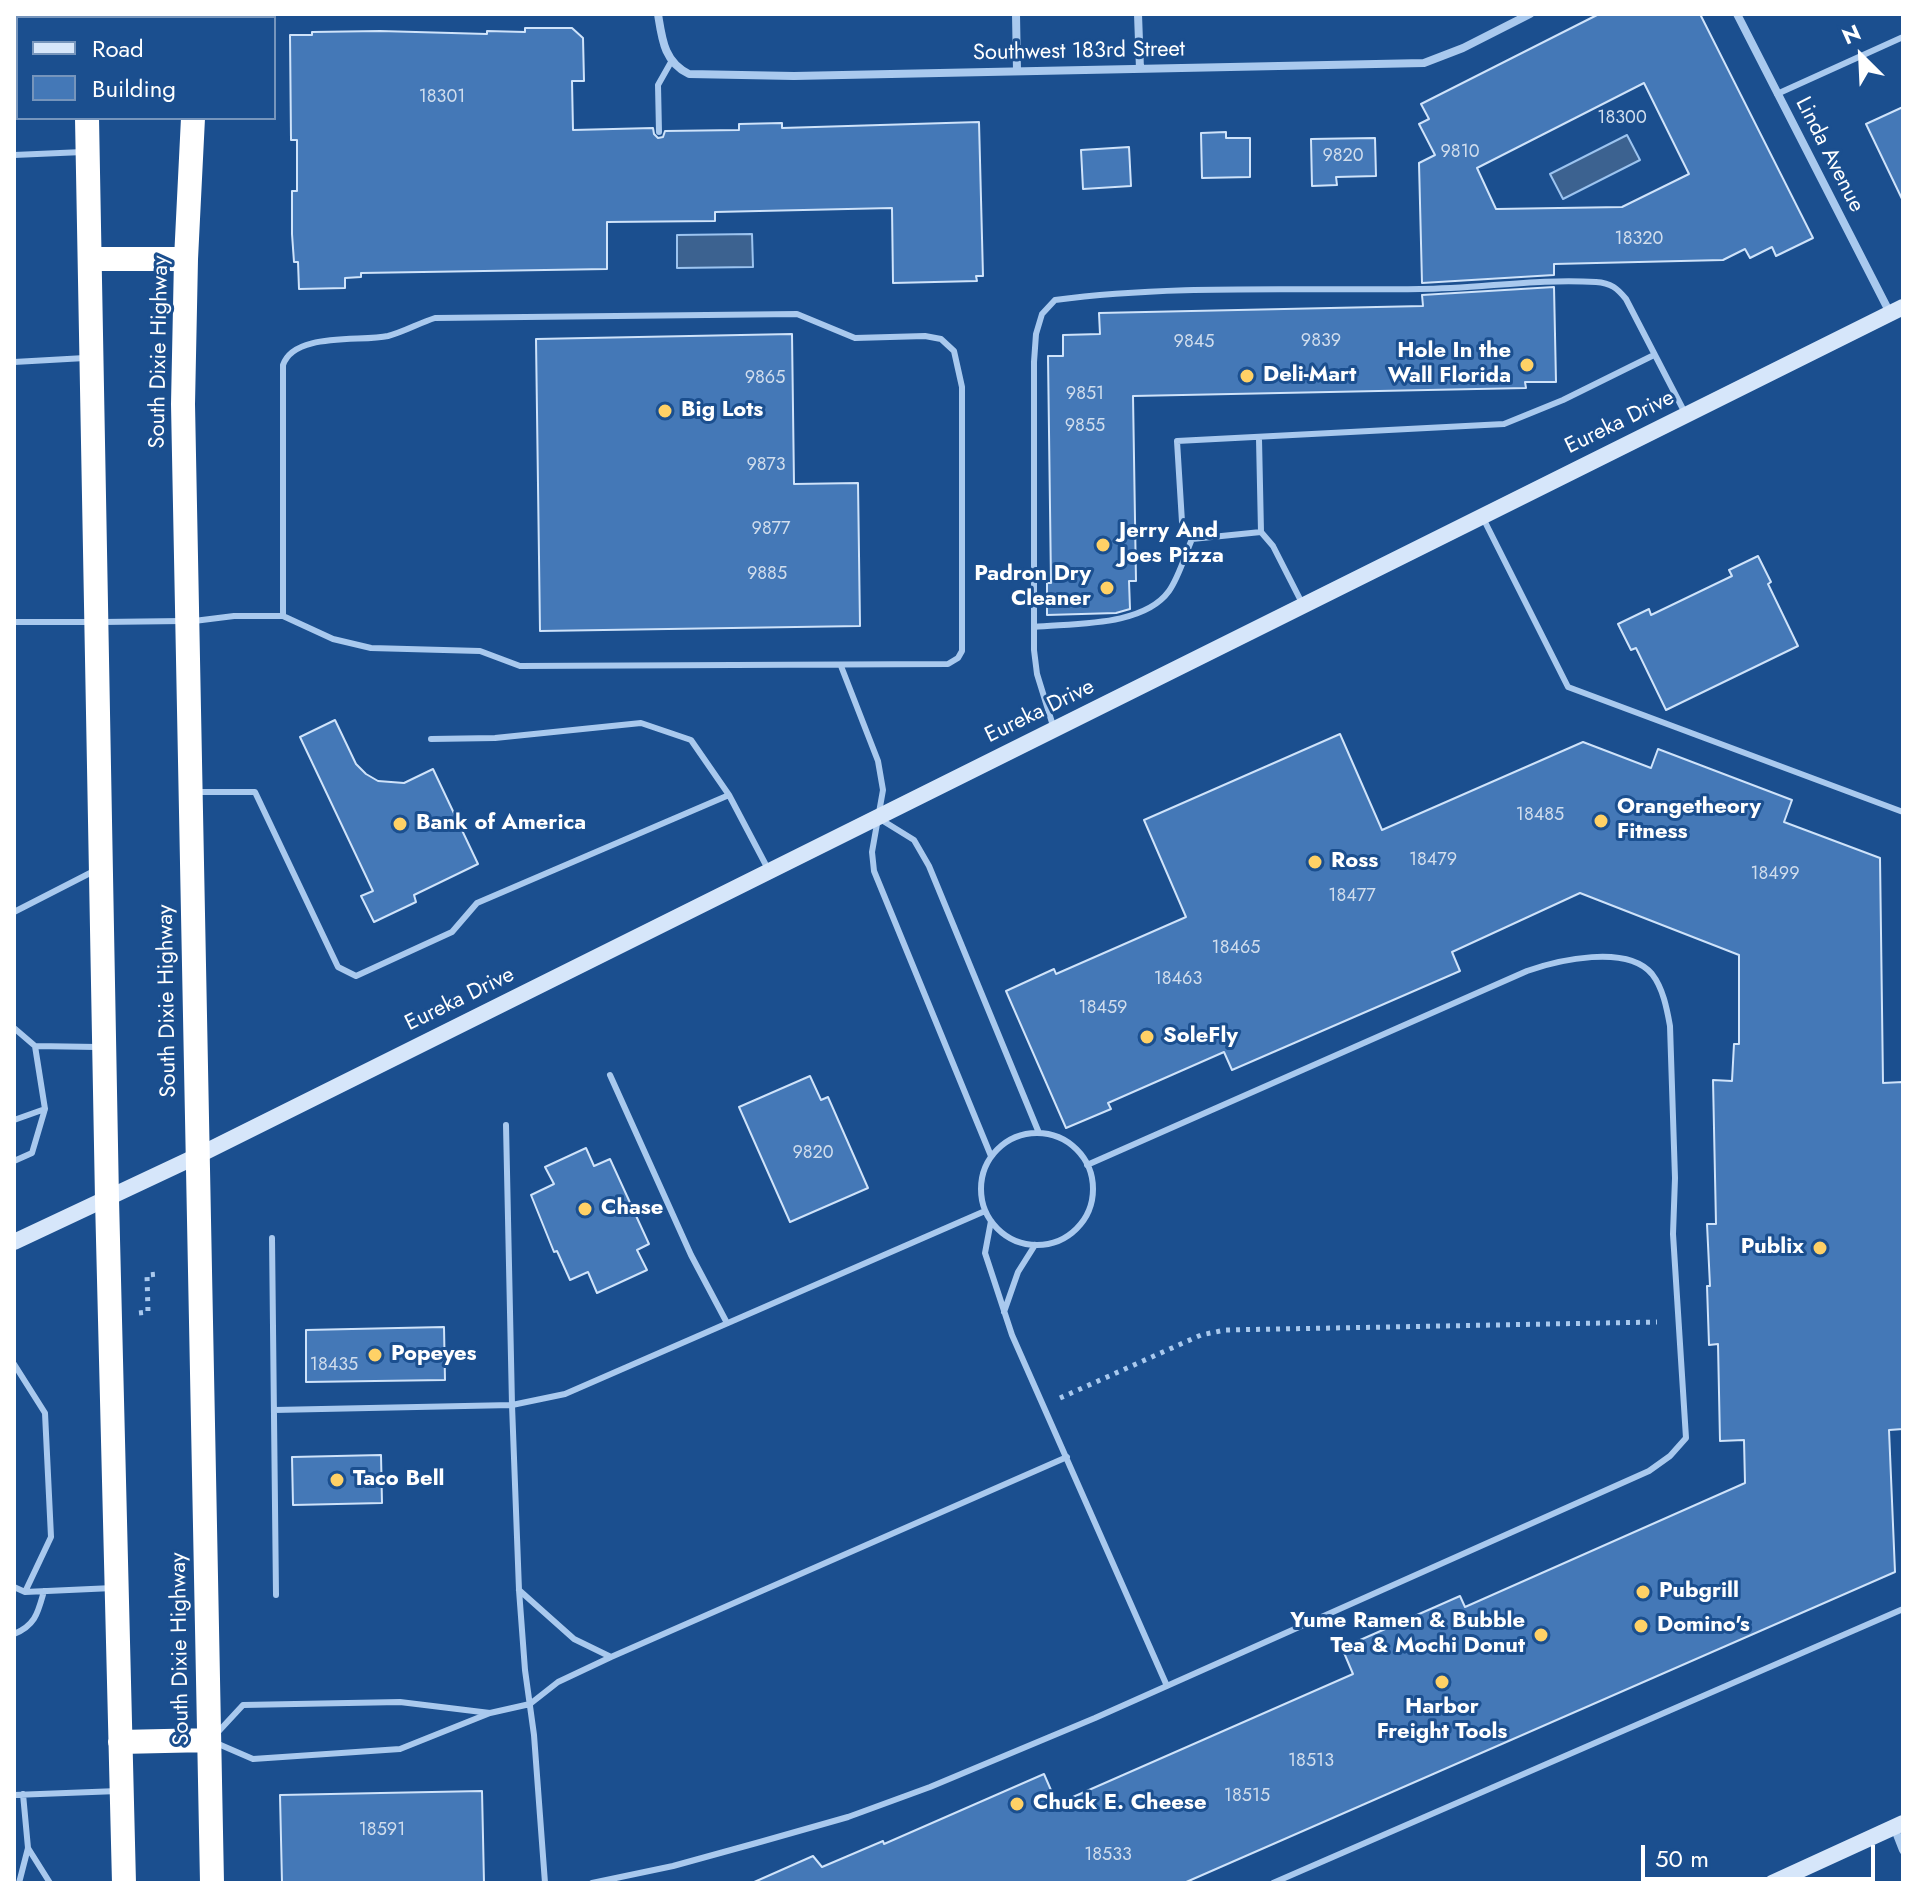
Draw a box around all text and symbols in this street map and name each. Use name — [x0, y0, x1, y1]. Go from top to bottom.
legend — [16, 16, 276, 120]
north arrow — [1821, 16, 1901, 96]
text: N — [1837, 16, 1866, 52]
text: Road — [92, 31, 144, 66]
street label: Southwest 183rd Street — [973, 37, 1185, 67]
text: Building — [92, 71, 176, 106]
house number: 18301 — [419, 87, 465, 109]
street label: Linda Avenue — [1789, 93, 1869, 217]
house number: 18300 — [1597, 108, 1647, 130]
house number: 9810 — [1440, 142, 1480, 164]
house number: 9820 — [1322, 146, 1364, 168]
house number: 18320 — [1615, 229, 1663, 251]
street label: South Dixie Highway — [145, 255, 175, 449]
house number: 9839 — [1301, 331, 1341, 353]
house number: 9845 — [1174, 332, 1214, 354]
place label: Hole In the Wall Florida — [1388, 339, 1511, 390]
marker: Hole In the Wall Florida — [1518, 356, 1536, 374]
place label: Deli-Mart — [1263, 363, 1356, 389]
marker: Deli-Mart — [1238, 367, 1256, 385]
house number: 9865 — [745, 368, 785, 390]
house number: 9851 — [1066, 384, 1104, 406]
street label: Eureka Drive — [1561, 385, 1679, 461]
place label: Big Lots — [681, 398, 763, 424]
marker: Big Lots — [656, 402, 674, 420]
house number: 9855 — [1065, 416, 1105, 438]
house number: 9873 — [746, 455, 786, 477]
house number: 9877 — [752, 519, 790, 541]
place label: Jerry And Joes Pizza — [1119, 519, 1224, 570]
marker: Jerry And Joes Pizza — [1094, 536, 1112, 554]
place label: Padron Dry Cleaner — [974, 562, 1091, 614]
house number: 9885 — [747, 564, 787, 586]
marker: Padron Dry Cleaner — [1098, 579, 1116, 597]
street label: Eureka Drive — [981, 674, 1099, 750]
place label: Orangetheory Fitness — [1617, 795, 1761, 846]
house number: 18485 — [1516, 805, 1564, 827]
place label: Bank of America — [416, 811, 586, 837]
marker: Orangetheory Fitness — [1592, 812, 1610, 830]
marker: Bank of America — [391, 815, 409, 833]
place label: Ross — [1331, 849, 1378, 875]
house number: 18479 — [1409, 850, 1457, 872]
marker: Ross — [1306, 853, 1324, 871]
house number: 18499 — [1750, 864, 1800, 886]
house number: 18477 — [1328, 886, 1376, 908]
street label: South Dixie Highway — [153, 904, 183, 1098]
house number: 18465 — [1212, 938, 1260, 960]
street label: Eureka Drive — [401, 962, 519, 1038]
house number: 18463 — [1154, 969, 1202, 991]
house number: 18459 — [1079, 998, 1127, 1020]
place label: SoleFly — [1163, 1024, 1238, 1050]
marker: SoleFly — [1138, 1028, 1156, 1046]
house number: 9820 — [792, 1143, 834, 1165]
place label: Chase — [601, 1196, 663, 1222]
marker: Chase — [576, 1200, 594, 1218]
place label: Publix — [1741, 1235, 1804, 1261]
marker: Publix — [1811, 1239, 1829, 1257]
place label: Popeyes — [391, 1342, 477, 1368]
marker: Popeyes — [366, 1346, 384, 1364]
house number: 18435 — [310, 1355, 358, 1377]
place label: Taco Bell — [353, 1467, 445, 1493]
marker: Taco Bell — [328, 1471, 346, 1489]
street label: South Dixie Highway — [166, 1552, 196, 1746]
place label: Pubgrill — [1659, 1579, 1739, 1605]
marker: Pubgrill — [1634, 1583, 1652, 1601]
place label: Yume Ramen & Bubble Tea & Mochi Donut — [1290, 1609, 1525, 1660]
place label: Domino's — [1657, 1613, 1750, 1639]
marker: Domino's — [1632, 1617, 1650, 1635]
marker: Yume Ramen & Bubble Tea & Mochi Donut — [1532, 1626, 1550, 1644]
marker: Harbor Freight Tools — [1433, 1673, 1451, 1691]
place label: Harbor Freight Tools — [1377, 1695, 1507, 1746]
house number: 18513 — [1288, 1751, 1334, 1773]
house number: 18515 — [1224, 1786, 1270, 1808]
place label: Chuck E. Cheese — [1033, 1791, 1206, 1817]
marker: Chuck E. Cheese — [1008, 1795, 1026, 1813]
house number: 18591 — [359, 1820, 405, 1842]
scale bar — [1645, 1829, 1879, 1879]
text: 50 m — [1655, 1841, 1709, 1876]
house number: 18533 — [1084, 1845, 1132, 1867]

